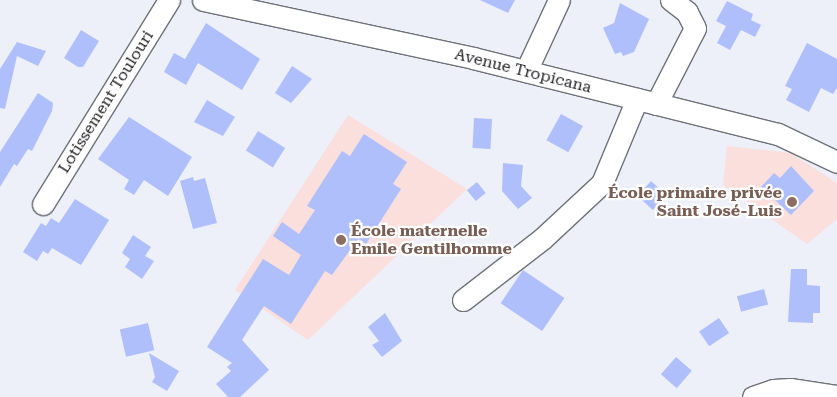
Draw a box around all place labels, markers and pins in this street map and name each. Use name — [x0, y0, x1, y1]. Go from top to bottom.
place label: École primaire privée Saint José-Luis — [608, 183, 782, 221]
marker: École primaire privée Saint José-Luis — [786, 196, 798, 208]
place label: École maternelle Emile Gentilhomme — [351, 221, 512, 259]
marker: École maternelle Emile Gentilhomme — [335, 234, 347, 246]

